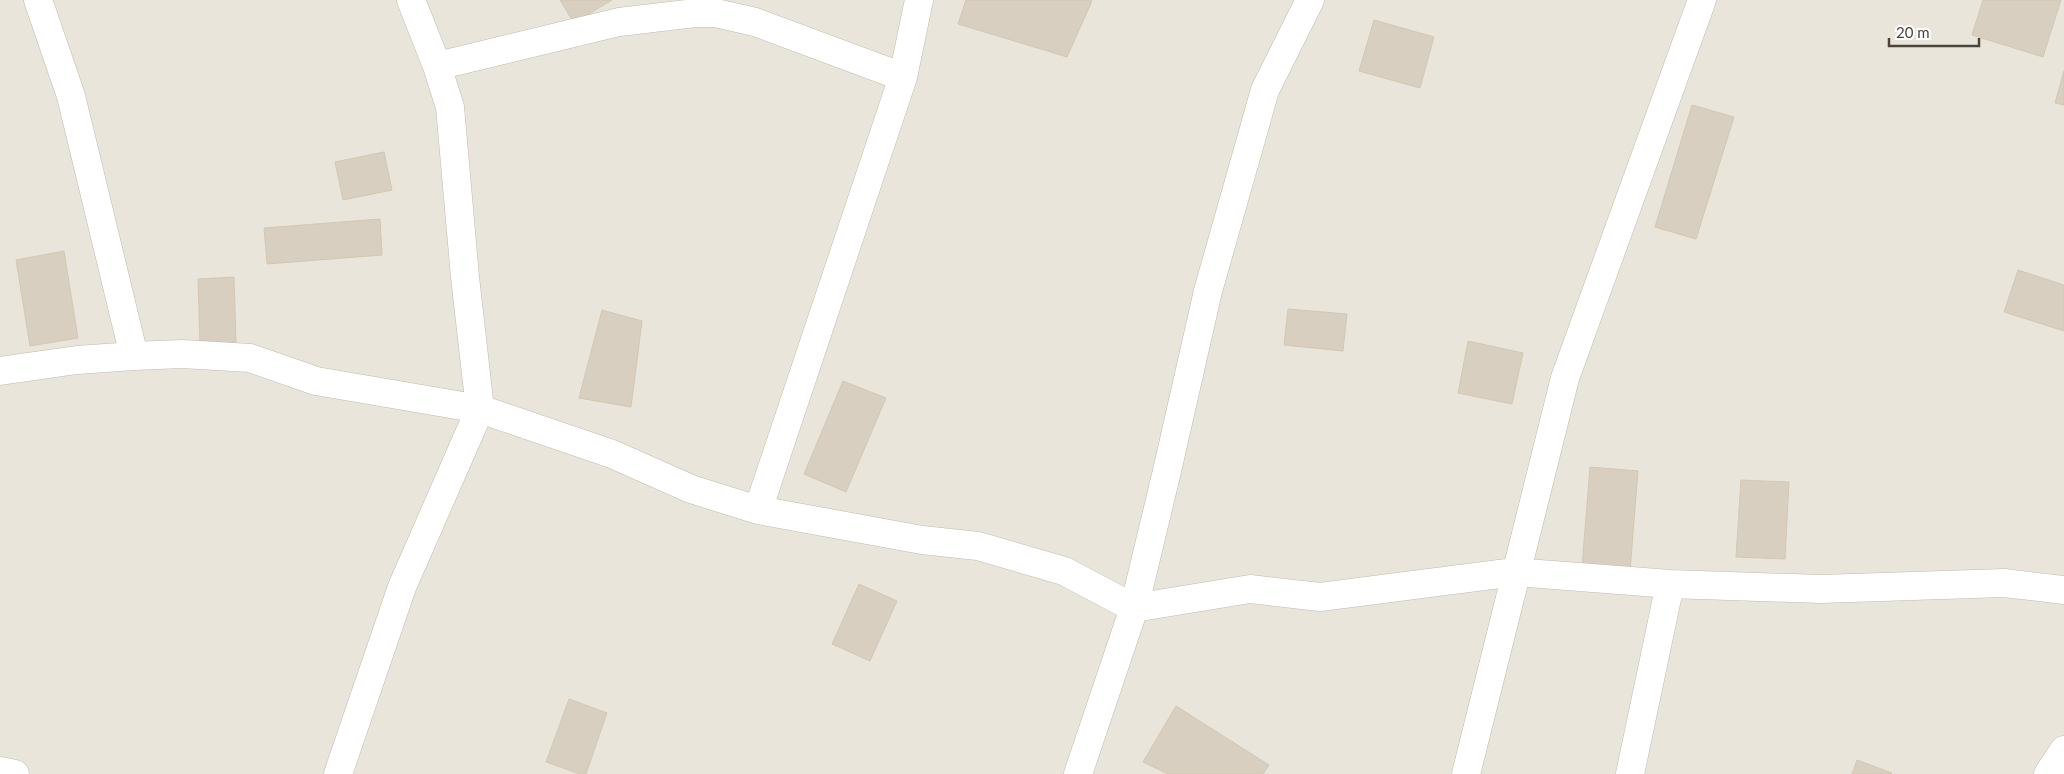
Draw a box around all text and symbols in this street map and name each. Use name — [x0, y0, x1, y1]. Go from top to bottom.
scale bar — [1889, 15, 1979, 47]
text: 20 m — [1896, 23, 1930, 41]

